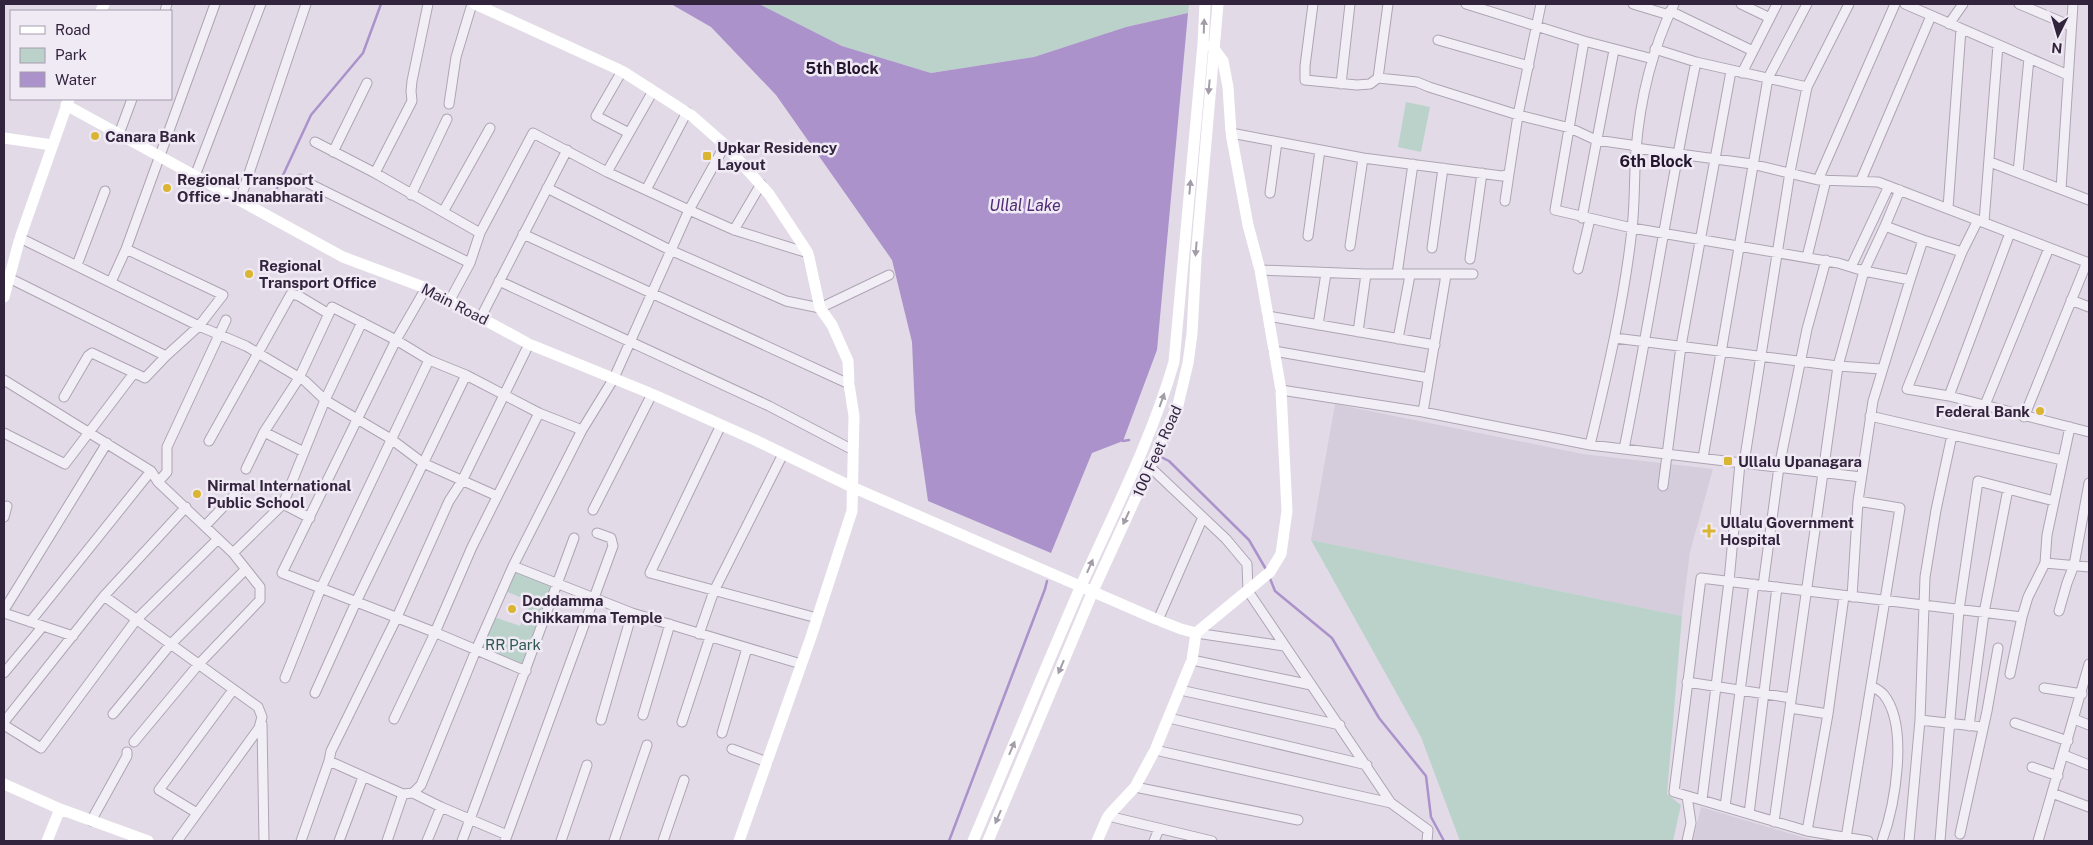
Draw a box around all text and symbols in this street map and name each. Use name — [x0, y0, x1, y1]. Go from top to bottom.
legend — [10, 10, 172, 100]
north arrow — [2033, 10, 2083, 60]
one-way arrow — [1200, 17, 1208, 33]
text: Road — [55, 21, 91, 38]
text: N — [2051, 40, 2063, 56]
text: Park — [55, 46, 87, 63]
district label: 5th Block — [805, 59, 879, 78]
text: Water — [55, 71, 97, 88]
one-way arrow — [1205, 79, 1213, 95]
place label: Canara Bank — [105, 128, 196, 145]
marker: Canara Bank — [89, 130, 101, 142]
place label: Upkar Residency Layout — [717, 139, 838, 173]
marker: Upkar Residency Layout — [701, 150, 713, 162]
district label: 6th Block — [1619, 152, 1693, 171]
place label: Regional Transport Office - Jnanabharati — [177, 171, 323, 205]
one-way arrow — [1186, 179, 1194, 195]
marker: Regional Transport Office - Jnanabharati — [161, 182, 173, 194]
water label: Ullal Lake — [989, 196, 1061, 215]
one-way arrow — [1192, 241, 1200, 257]
place label: Regional Transport Office — [259, 257, 377, 291]
marker: Regional Transport Office — [243, 268, 255, 280]
street label: Main Road — [419, 280, 491, 328]
one-way arrow — [1158, 392, 1166, 407]
street label: 100 Feet Road — [1129, 403, 1185, 499]
place label: Federal Bank — [1936, 403, 2030, 420]
marker: Federal Bank — [2034, 405, 2046, 417]
place label: Ullalu Upanagara — [1738, 453, 1862, 470]
marker: Ullalu Upanagara — [1722, 455, 1734, 467]
place label: Nirmal International Public School — [207, 477, 352, 511]
marker: Nirmal International Public School — [191, 488, 203, 500]
one-way arrow — [1122, 511, 1130, 525]
place label: Ullalu Government Hospital — [1720, 514, 1854, 548]
marker: Ullalu Government Hospital — [1702, 524, 1716, 538]
one-way arrow — [1086, 559, 1094, 573]
place label: Doddamma Chikkamma Temple — [522, 592, 662, 626]
marker: Doddamma Chikkamma Temple — [506, 603, 518, 615]
park label: RR Park — [485, 636, 541, 653]
one-way arrow — [1057, 660, 1065, 674]
one-way arrow — [1009, 741, 1017, 755]
one-way arrow — [994, 810, 1002, 825]

